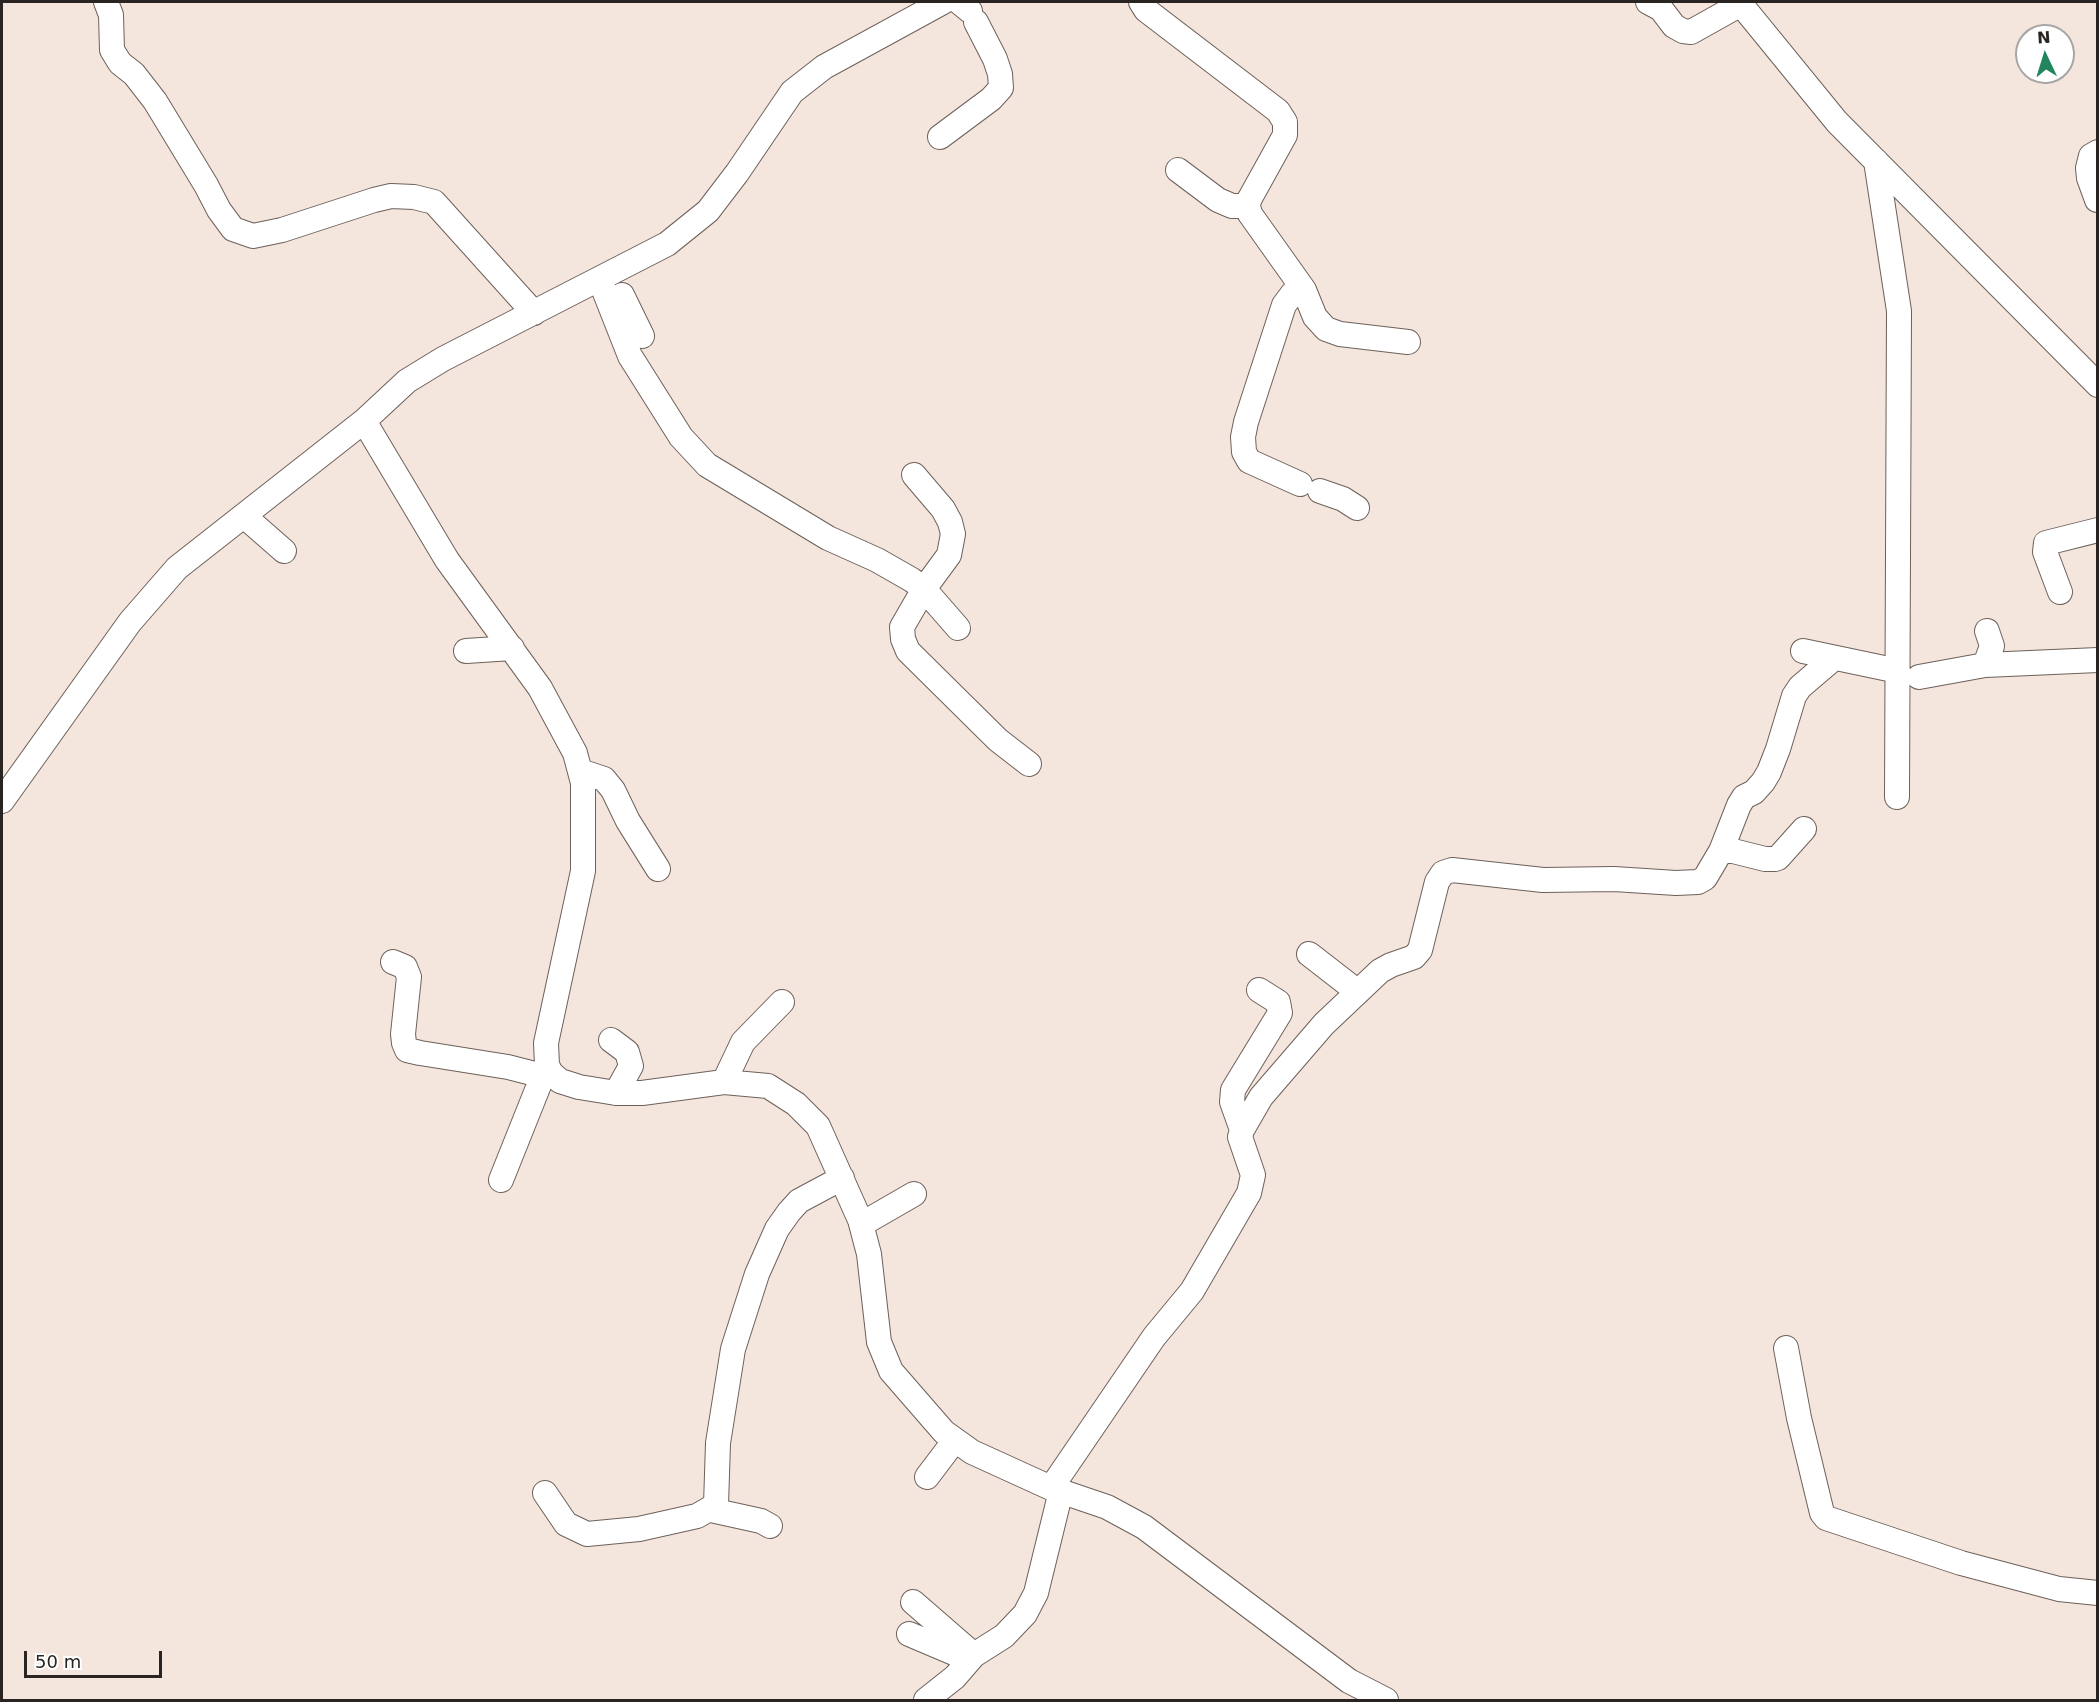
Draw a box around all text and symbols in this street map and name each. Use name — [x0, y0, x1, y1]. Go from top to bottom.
north arrow — [2015, 24, 2075, 84]
text: N — [2036, 28, 2051, 47]
scale bar — [27, 1639, 165, 1677]
text: 50 m — [35, 1651, 81, 1672]

